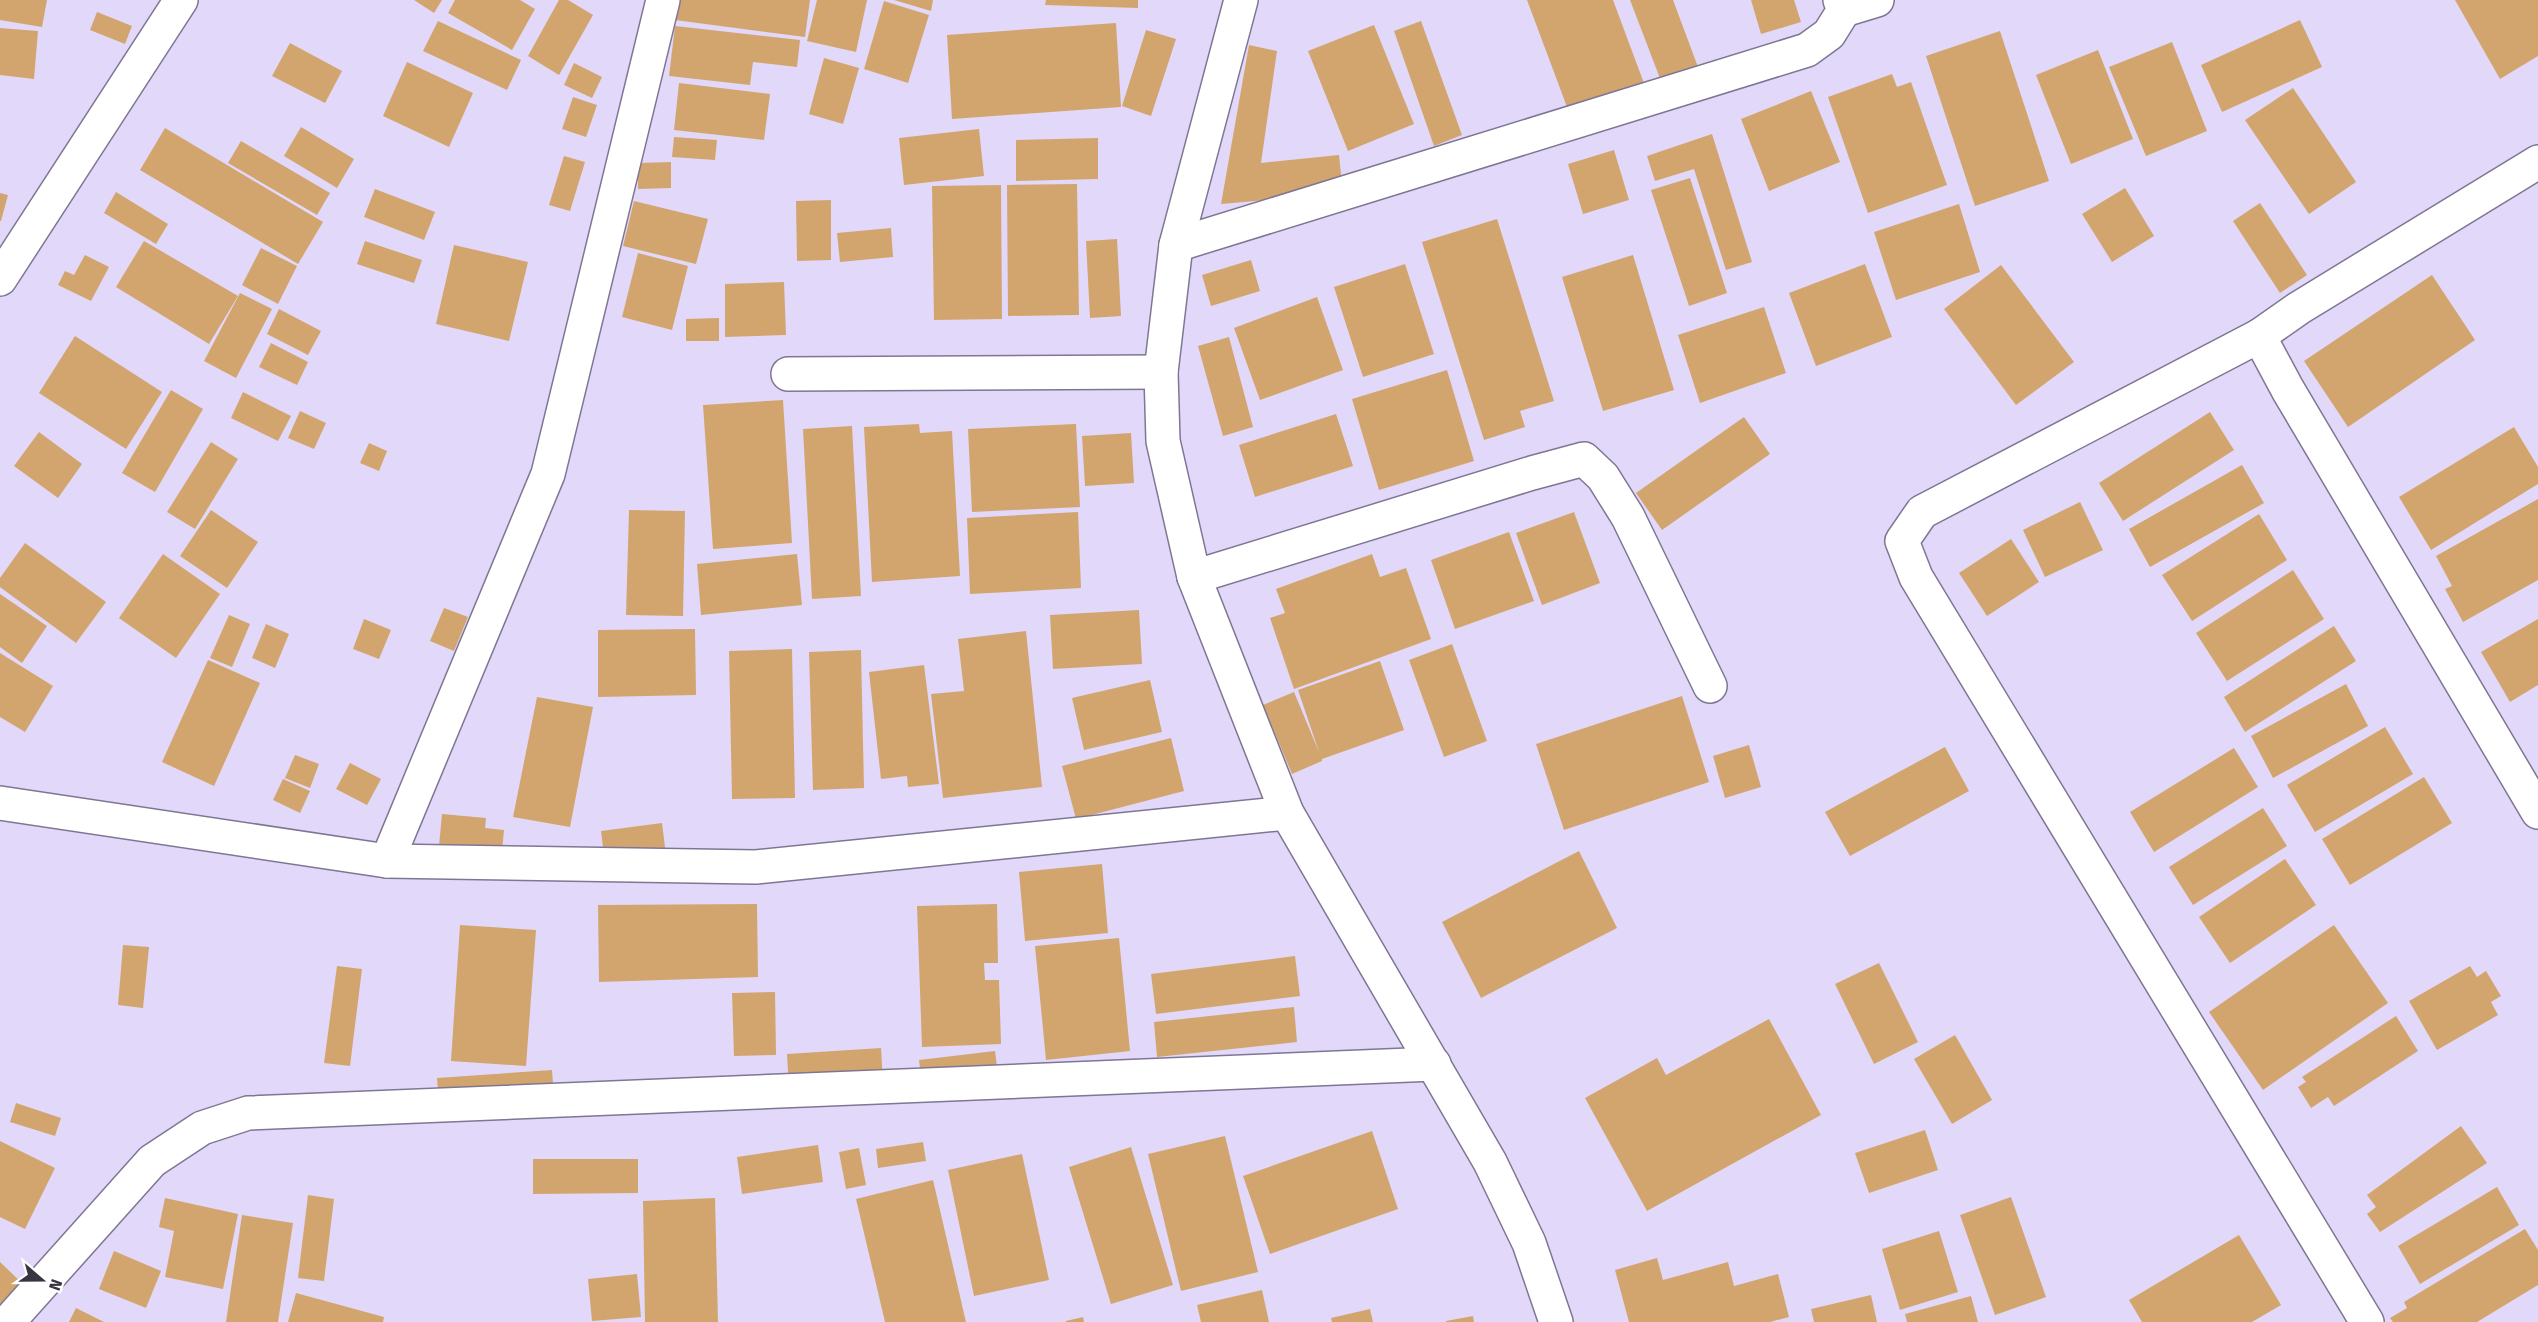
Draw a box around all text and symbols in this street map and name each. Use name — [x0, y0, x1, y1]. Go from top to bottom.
north arrow — [12, 1250, 72, 1310]
text: N — [45, 1277, 66, 1293]

